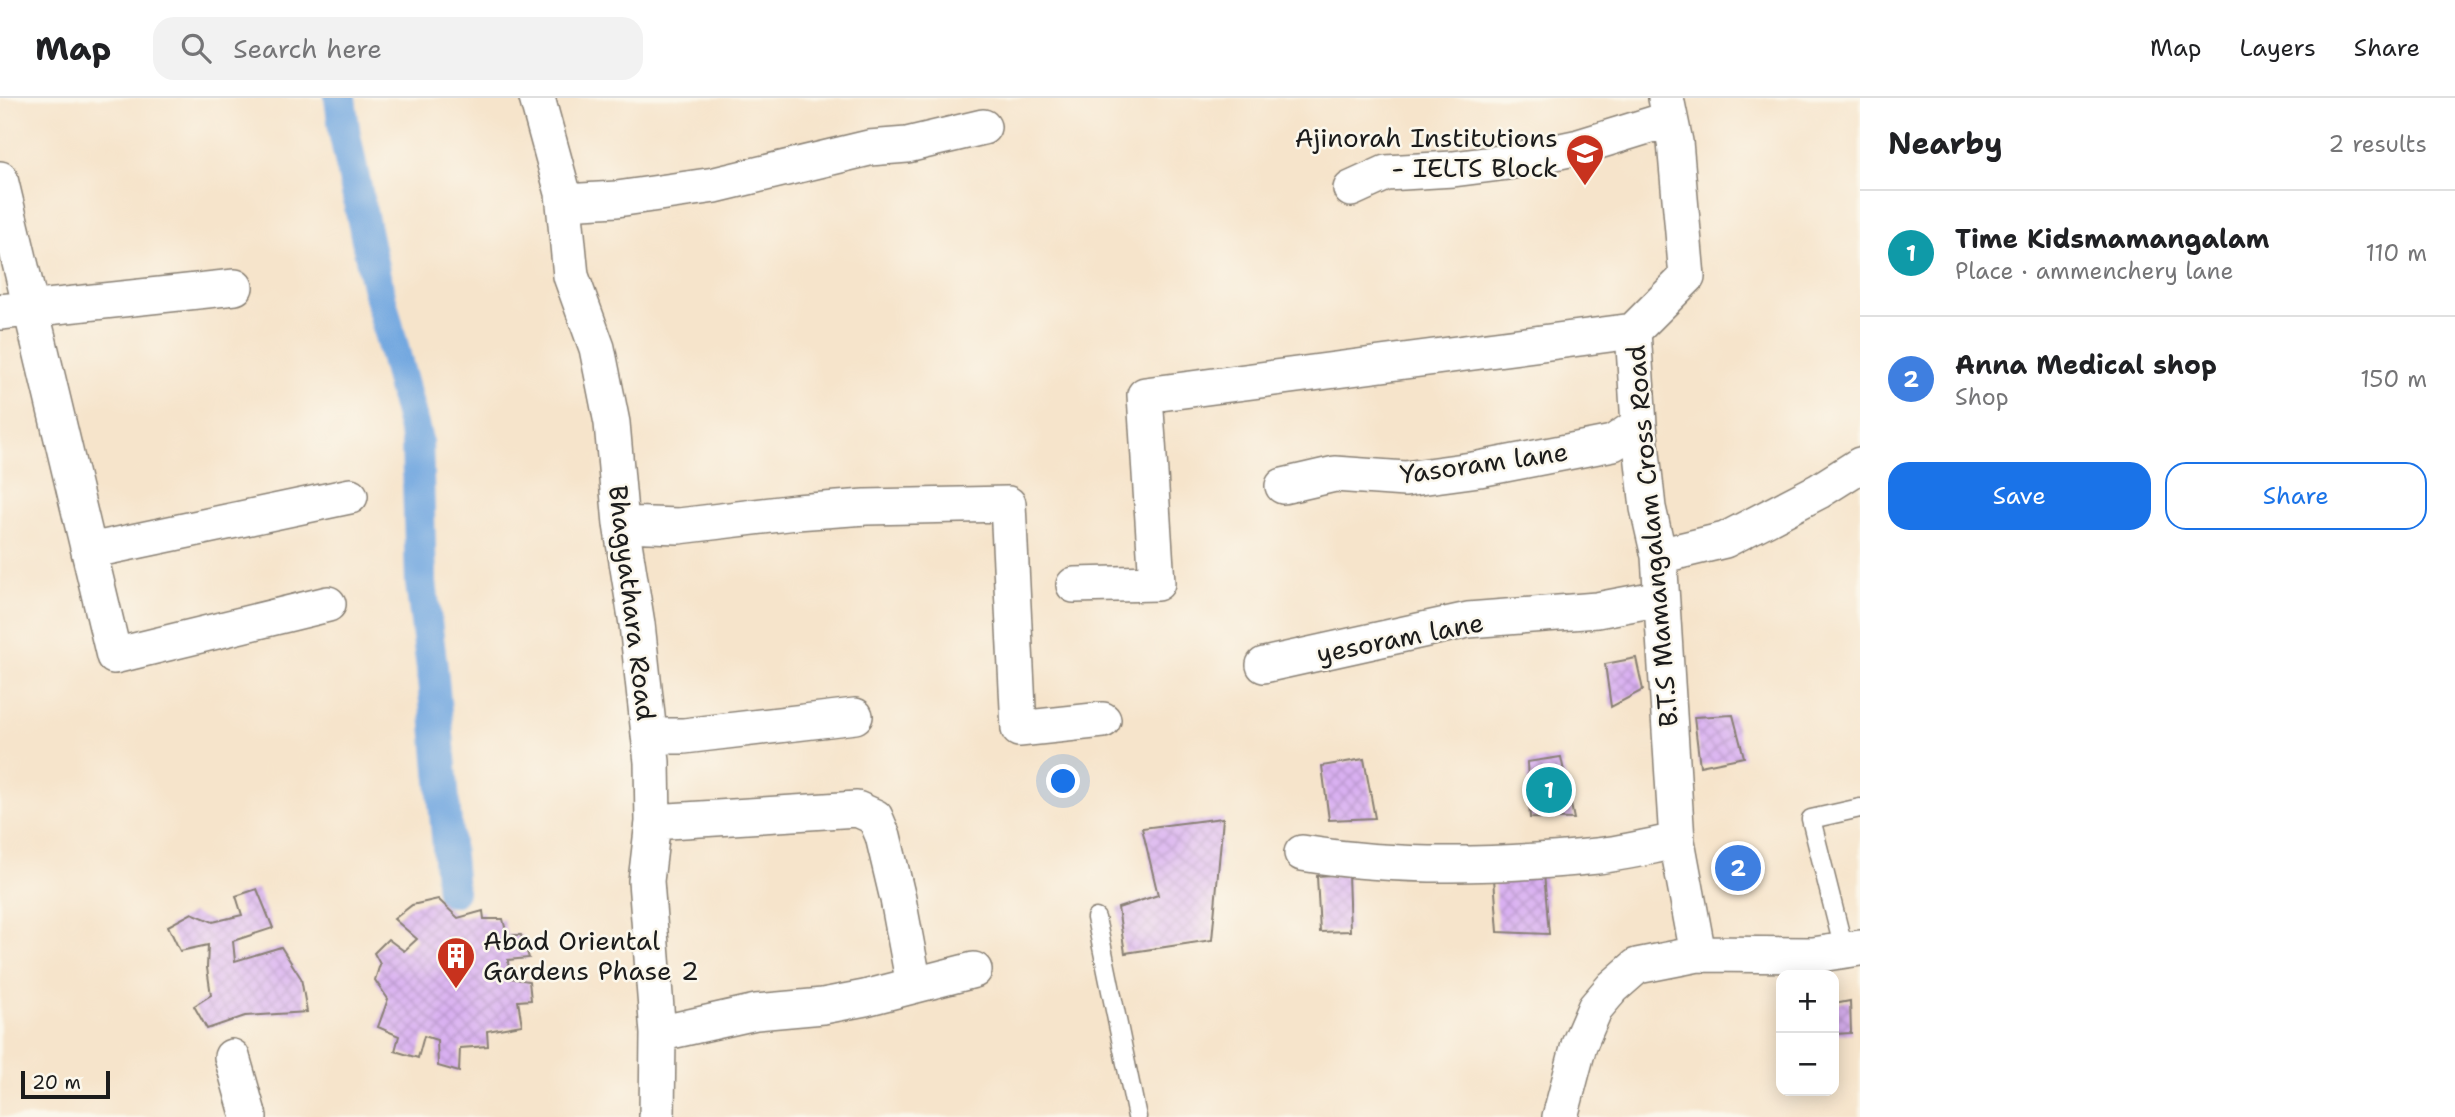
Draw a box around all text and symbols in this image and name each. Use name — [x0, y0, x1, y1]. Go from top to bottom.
search box — [153, 17, 643, 80]
text: Map — [35, 26, 111, 71]
icon: search — [177, 29, 215, 67]
text: Search here — [233, 31, 382, 66]
text: Map — [2150, 32, 2201, 64]
text: Layers — [2239, 32, 2316, 64]
text: Share — [2354, 32, 2420, 64]
place label: Ajinorah Institutions - IELTS Block — [1295, 120, 1558, 185]
text: Nearby — [1888, 123, 2003, 164]
text: 2 results — [2328, 129, 2427, 159]
school or university icon: Ajinorah Institutions - IELTS Block — [1564, 132, 1606, 187]
text: Time Kidsmamangalam — [1955, 221, 2270, 256]
text: 1 — [1906, 238, 1916, 268]
text: 110 m — [2365, 238, 2427, 268]
text: Place · ammenchery lane — [1955, 256, 2234, 286]
street label: B.T.S Mamangalam Cross Road — [1617, 344, 1686, 728]
text: Anna Medical shop — [1955, 347, 2217, 382]
text: 2 — [1903, 364, 1919, 394]
text: 150 m — [2360, 364, 2427, 394]
text: Shop — [1955, 382, 2009, 412]
street label: Yasoram lane — [1398, 433, 1570, 492]
button: Save — [1888, 462, 2151, 530]
button: Share — [2165, 462, 2427, 530]
street label: Bhagyathara Road — [601, 483, 664, 723]
street label: yesoram lane — [1313, 604, 1486, 671]
your location — [1046, 764, 1080, 798]
pin: 1 — [1526, 764, 1572, 816]
pin: 2 — [1715, 842, 1761, 894]
place label: Abad Oriental Gardens Phase 2 — [483, 923, 699, 988]
building icon: Abad Oriental Gardens Phase 2 — [435, 935, 477, 990]
map controls — [1776, 970, 1839, 1096]
button: + — [1776, 970, 1839, 1033]
button: − — [1776, 1033, 1839, 1096]
scale bar — [21, 1068, 110, 1100]
text: 20 m — [32, 1070, 81, 1095]

